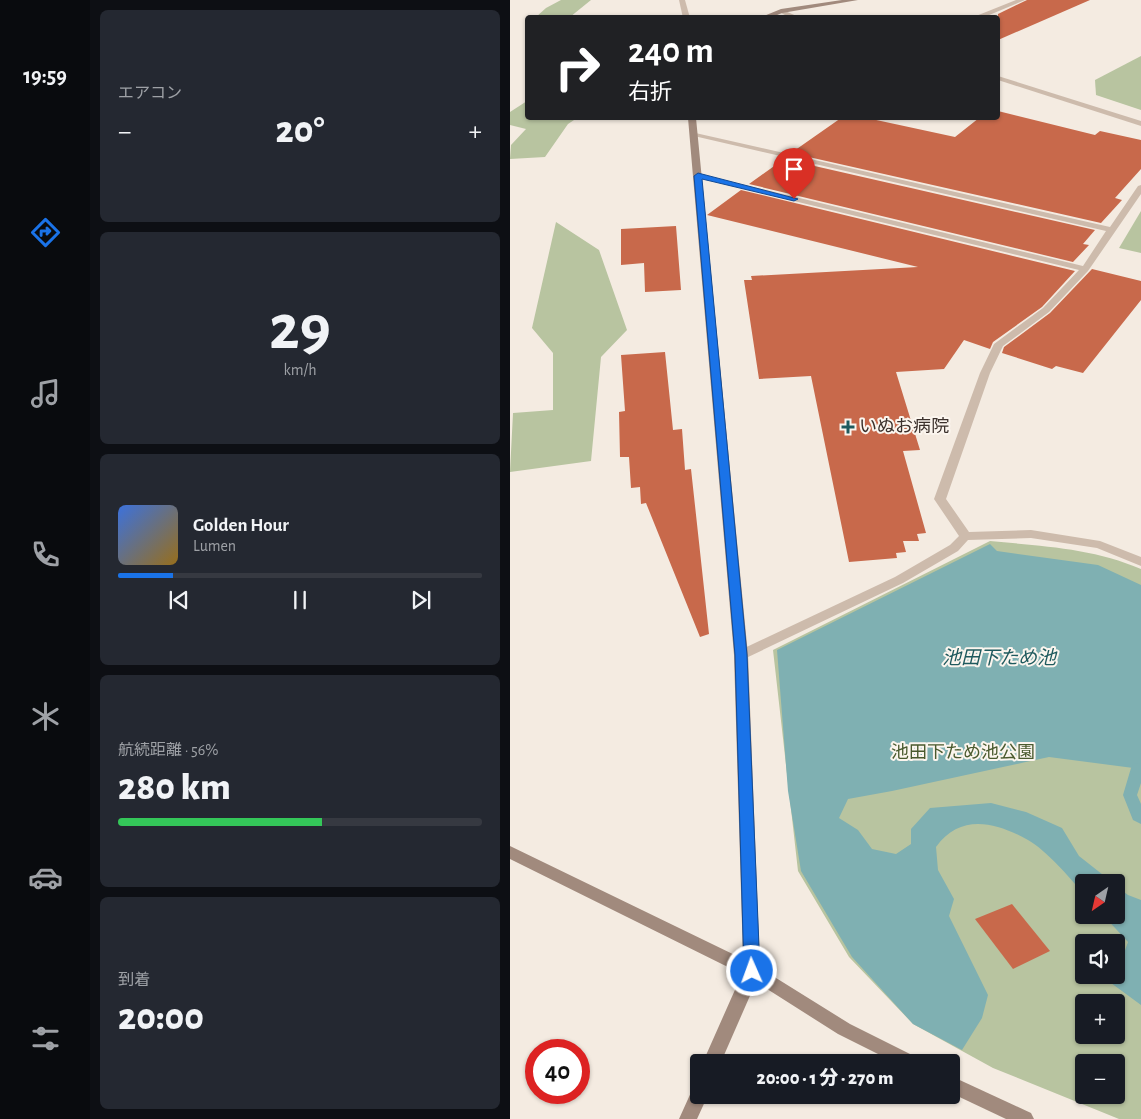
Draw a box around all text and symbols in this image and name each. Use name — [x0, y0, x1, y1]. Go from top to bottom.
text: 240 m — [628, 34, 714, 69]
icon: right — [545, 35, 610, 100]
text: 19:59 — [23, 65, 67, 87]
text: 右折 — [628, 81, 672, 103]
text: エアコン — [118, 85, 182, 101]
text: 20° — [276, 112, 324, 150]
text: − — [118, 118, 131, 146]
text: + — [469, 118, 482, 146]
pin — [773, 148, 815, 199]
icon: arrive — [780, 155, 808, 183]
icon: directions — [28, 215, 63, 250]
text: 29 — [269, 296, 331, 361]
text: km/h — [283, 362, 317, 378]
icon: music — [28, 376, 63, 411]
place label: いぬお病院 — [859, 417, 949, 436]
marker: いぬお病院 — [841, 420, 855, 434]
text: Golden Hour — [193, 516, 289, 535]
icon: phone — [28, 537, 63, 572]
text: Lumen — [193, 538, 236, 554]
icon: previous — [165, 586, 193, 614]
icon: pause — [286, 586, 314, 614]
icon: next — [407, 586, 435, 614]
water label: 池田下ため池 — [942, 648, 1058, 668]
icon: climate — [28, 699, 63, 734]
text: 航続距離 · 56% — [118, 742, 218, 758]
park label: 池田下ため池公園 — [891, 743, 1035, 762]
text: 280 km — [118, 769, 231, 807]
icon: car — [28, 860, 63, 895]
north arrow — [1075, 874, 1125, 924]
map controls — [1075, 874, 1125, 1104]
button: sound — [1075, 934, 1125, 984]
position arrow — [725, 944, 777, 996]
text: 到着 — [118, 972, 150, 988]
button: + — [1075, 994, 1125, 1044]
text: 20:00 — [118, 999, 204, 1037]
icon: filters — [28, 1021, 63, 1056]
speed limit sign: 40 — [525, 1039, 590, 1104]
button: − — [1075, 1054, 1125, 1104]
text: 20:00 · 1 分 · 270 m — [757, 1069, 893, 1088]

